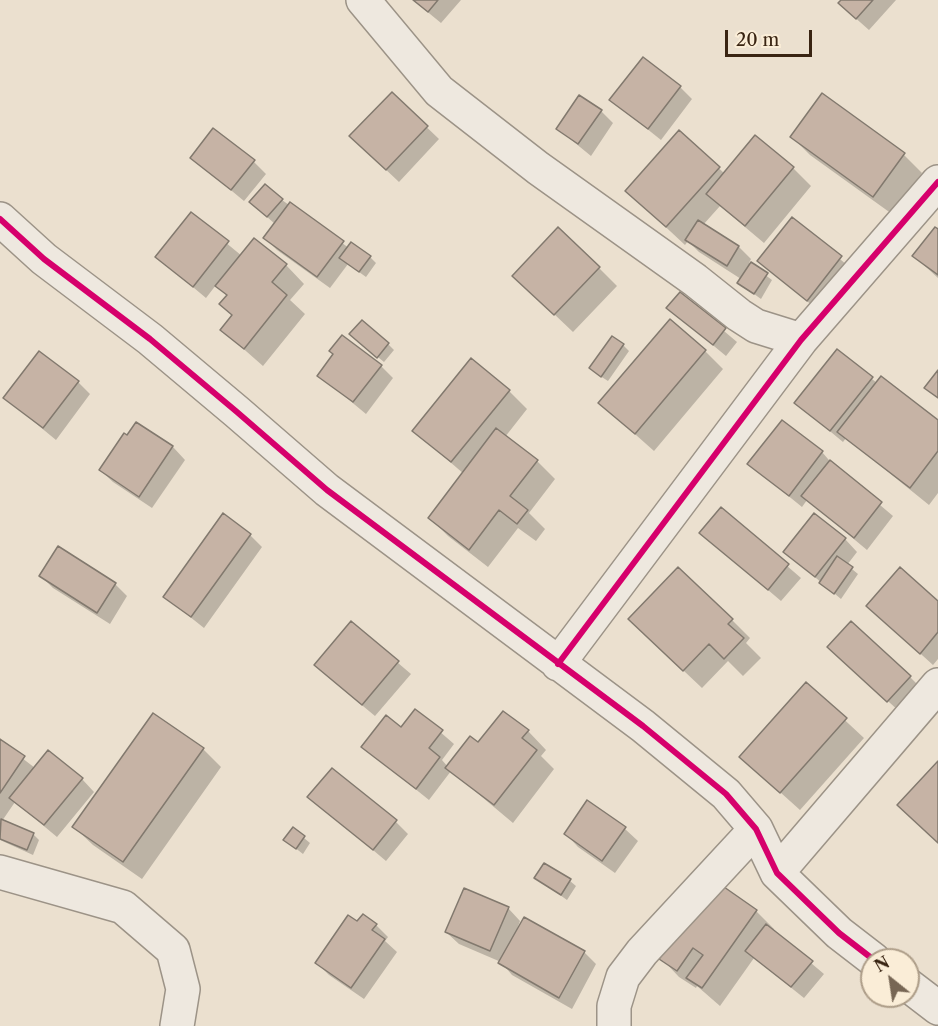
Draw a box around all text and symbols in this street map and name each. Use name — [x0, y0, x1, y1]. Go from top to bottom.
scale bar — [728, 18, 815, 56]
text: 20 m — [736, 29, 779, 51]
north arrow — [860, 948, 920, 1008]
text: N — [871, 952, 893, 976]

